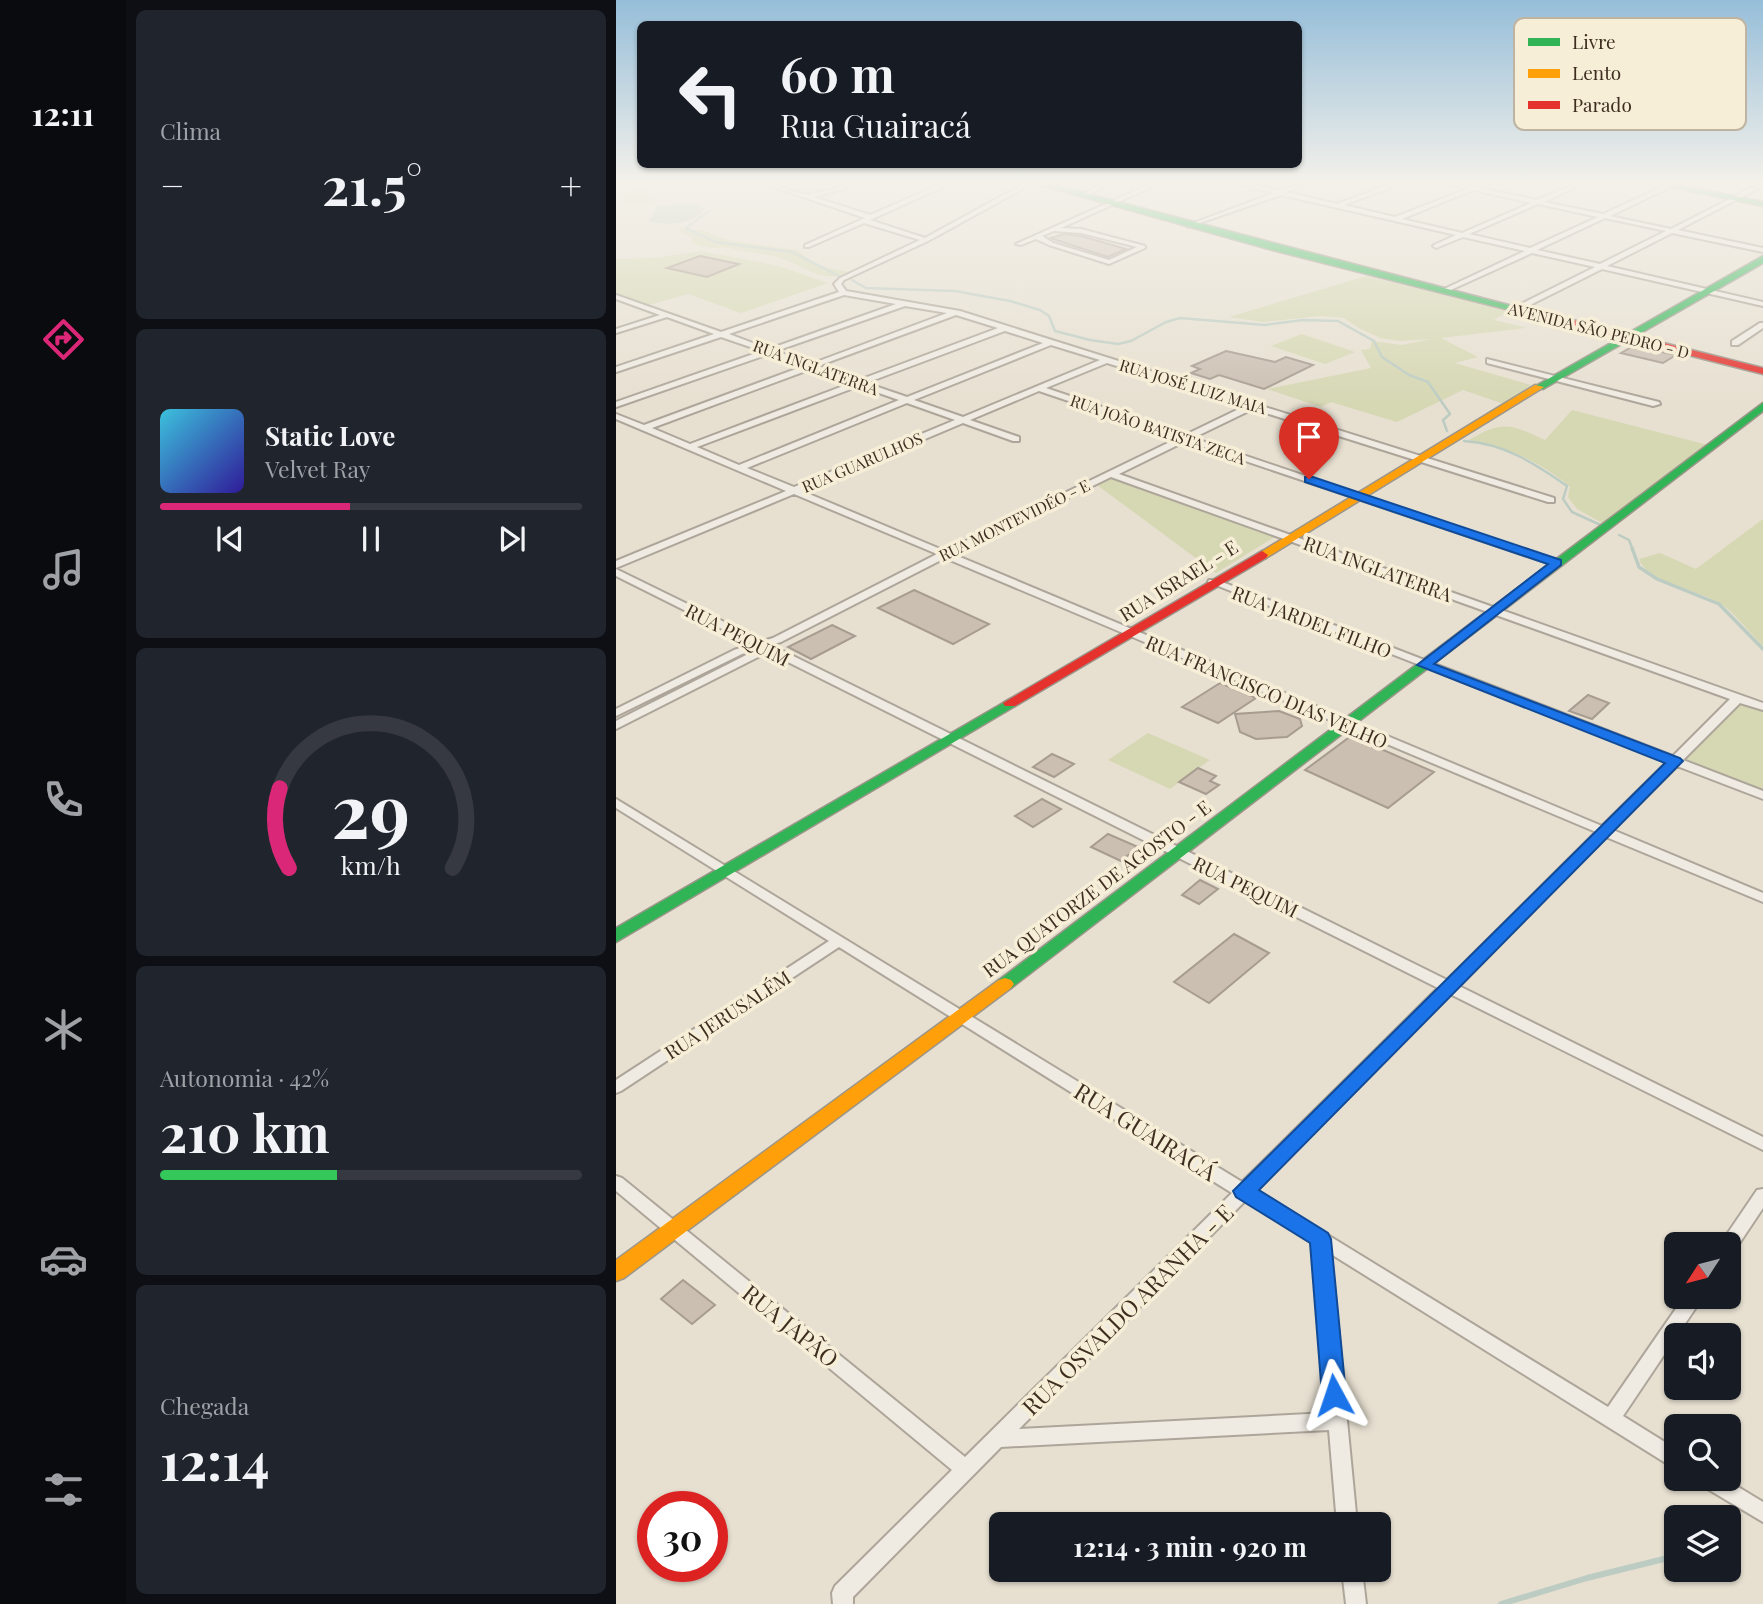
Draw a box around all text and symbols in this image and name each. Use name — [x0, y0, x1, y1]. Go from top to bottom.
legend — [1514, 18, 1746, 130]
text: Livre — [1572, 28, 1616, 54]
text: 60 m — [780, 40, 895, 105]
icon: left — [665, 49, 756, 140]
text: Lento — [1572, 59, 1621, 85]
text: 12:11 — [32, 91, 94, 134]
text: Parado — [1572, 91, 1632, 117]
text: Rua Guairacá — [780, 103, 971, 146]
text: Clima — [160, 115, 221, 146]
text: 21.5° — [322, 150, 422, 219]
text: − — [160, 159, 185, 210]
text: + — [560, 159, 582, 210]
street label: AVENIDA SÃO PEDRO - D — [1505, 297, 1692, 363]
icon: directions — [39, 315, 88, 364]
street label: RUA INGLATERRA — [750, 335, 882, 400]
street label: RUA JOSÉ LUIZ MAIA — [1117, 354, 1270, 419]
street label: RUA JOÃO BATISTA ZECA — [1068, 389, 1249, 469]
pin — [1279, 407, 1339, 479]
text: Static Love — [265, 418, 395, 453]
icon: arrive — [1290, 418, 1328, 456]
street label: RUA GUARULHOS — [798, 427, 926, 497]
text: Velvet Ray — [265, 453, 370, 484]
street label: RUA MONTEVIDÉO - E — [935, 474, 1093, 566]
icon: previous — [211, 520, 249, 558]
icon: pause — [352, 520, 390, 558]
icon: next — [493, 520, 531, 558]
street label: RUA INGLATERRA — [1300, 529, 1457, 607]
street label: RUA ISRAEL - E — [1114, 533, 1242, 627]
icon: music — [39, 545, 88, 594]
street label: RUA JARDEL FILHO — [1228, 579, 1396, 663]
street label: RUA PEQUIM — [681, 597, 795, 671]
street label: RUA FRANCISCO DIAS VELHO — [1142, 628, 1392, 754]
text: 29 — [332, 759, 410, 856]
icon: phone — [39, 775, 88, 824]
street label: RUA QUATORZE DE AGOSTO - E — [977, 794, 1215, 982]
text: km/h — [341, 848, 401, 881]
street label: RUA PEQUIM — [1189, 849, 1303, 923]
street label: RUA JERUSALÉM — [659, 964, 795, 1064]
icon: climate — [39, 1005, 88, 1054]
text: Autonomia · 42% — [160, 1062, 329, 1093]
street label: RUA GUAIRACÁ — [1069, 1075, 1224, 1187]
text: 210 km — [160, 1097, 330, 1166]
street label: RUA OSVALDO ARANHA - E — [1015, 1197, 1239, 1421]
north arrow — [1664, 1232, 1741, 1309]
map controls — [1664, 1232, 1741, 1582]
icon: car — [39, 1235, 88, 1284]
street label: RUA JAPÃO — [737, 1277, 845, 1373]
button: sound — [1664, 1323, 1741, 1400]
position arrow — [1297, 1358, 1371, 1432]
text: Chegada — [160, 1390, 249, 1421]
button: search — [1664, 1414, 1741, 1491]
text: 12:14 — [160, 1425, 270, 1494]
icon: filters — [39, 1465, 88, 1514]
speed limit sign: 30 — [637, 1491, 728, 1582]
button: layers — [1664, 1505, 1741, 1582]
text: 12:14 · 3 min · 920 m — [1073, 1529, 1307, 1564]

